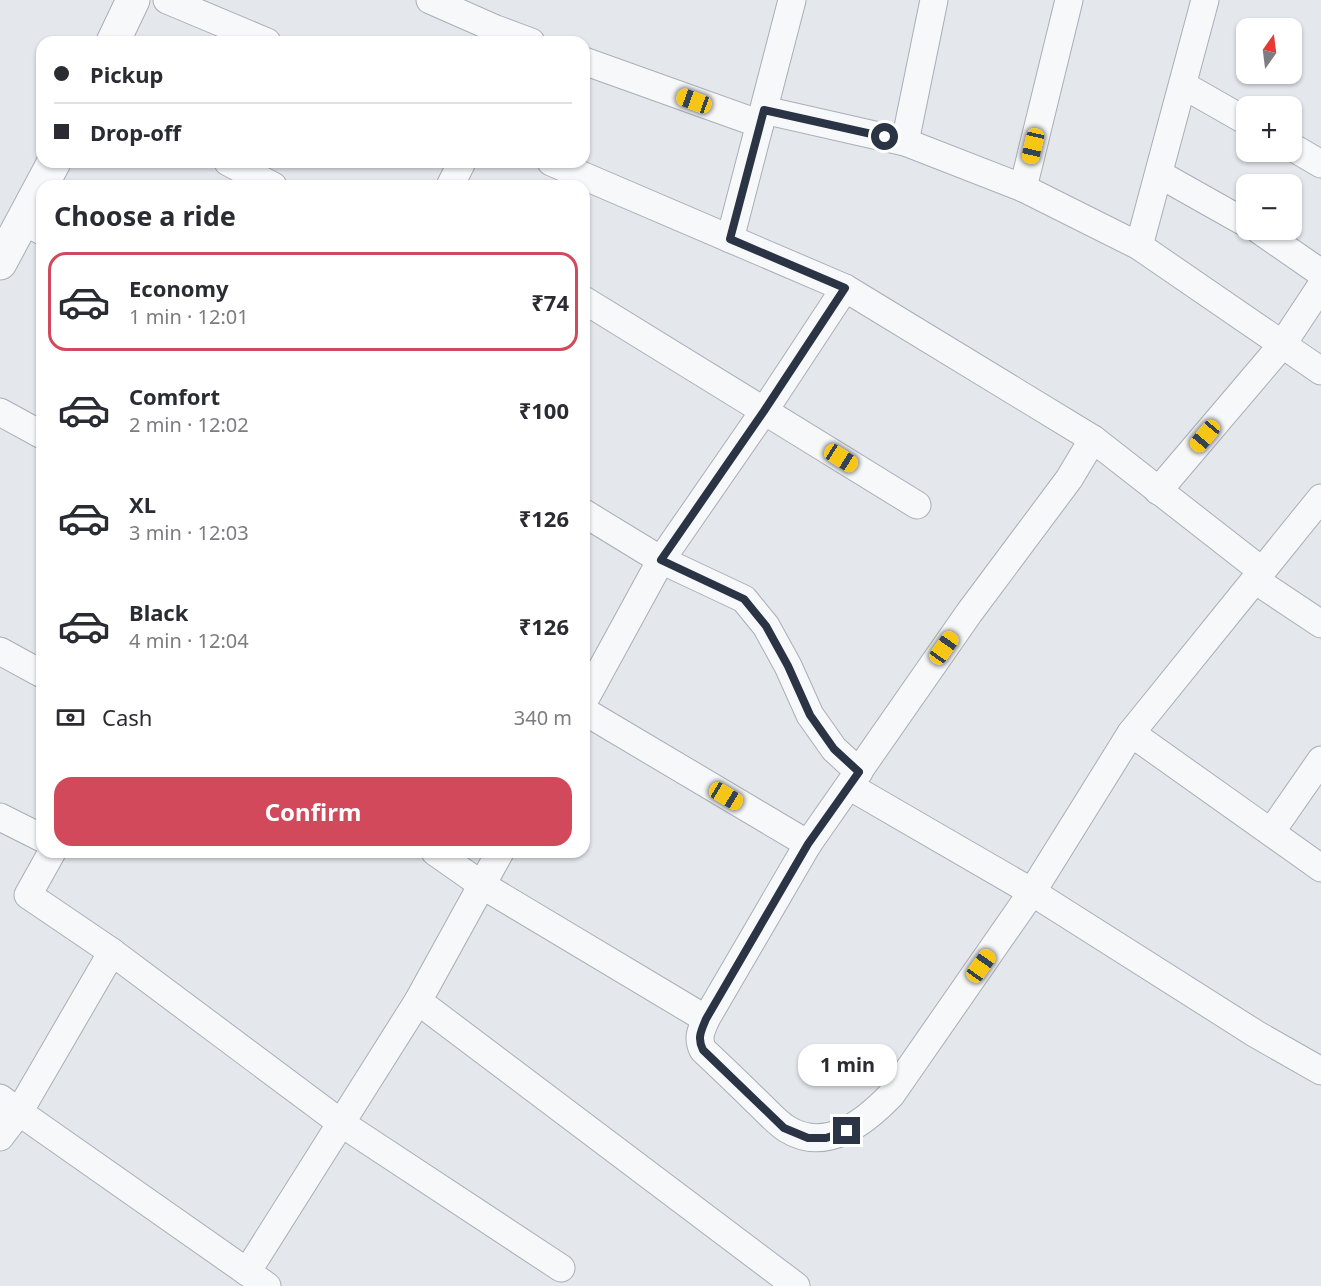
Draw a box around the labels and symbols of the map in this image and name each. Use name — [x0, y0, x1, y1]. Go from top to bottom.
north arrow — [1236, 18, 1302, 84]
car — [674, 86, 714, 116]
route start — [871, 123, 898, 150]
car — [1020, 126, 1046, 166]
car — [1187, 416, 1223, 456]
car — [821, 441, 861, 475]
car — [926, 628, 962, 668]
car — [706, 779, 746, 813]
car — [963, 946, 999, 986]
callout: 1 min — [798, 1044, 896, 1086]
route end — [833, 1117, 860, 1144]

